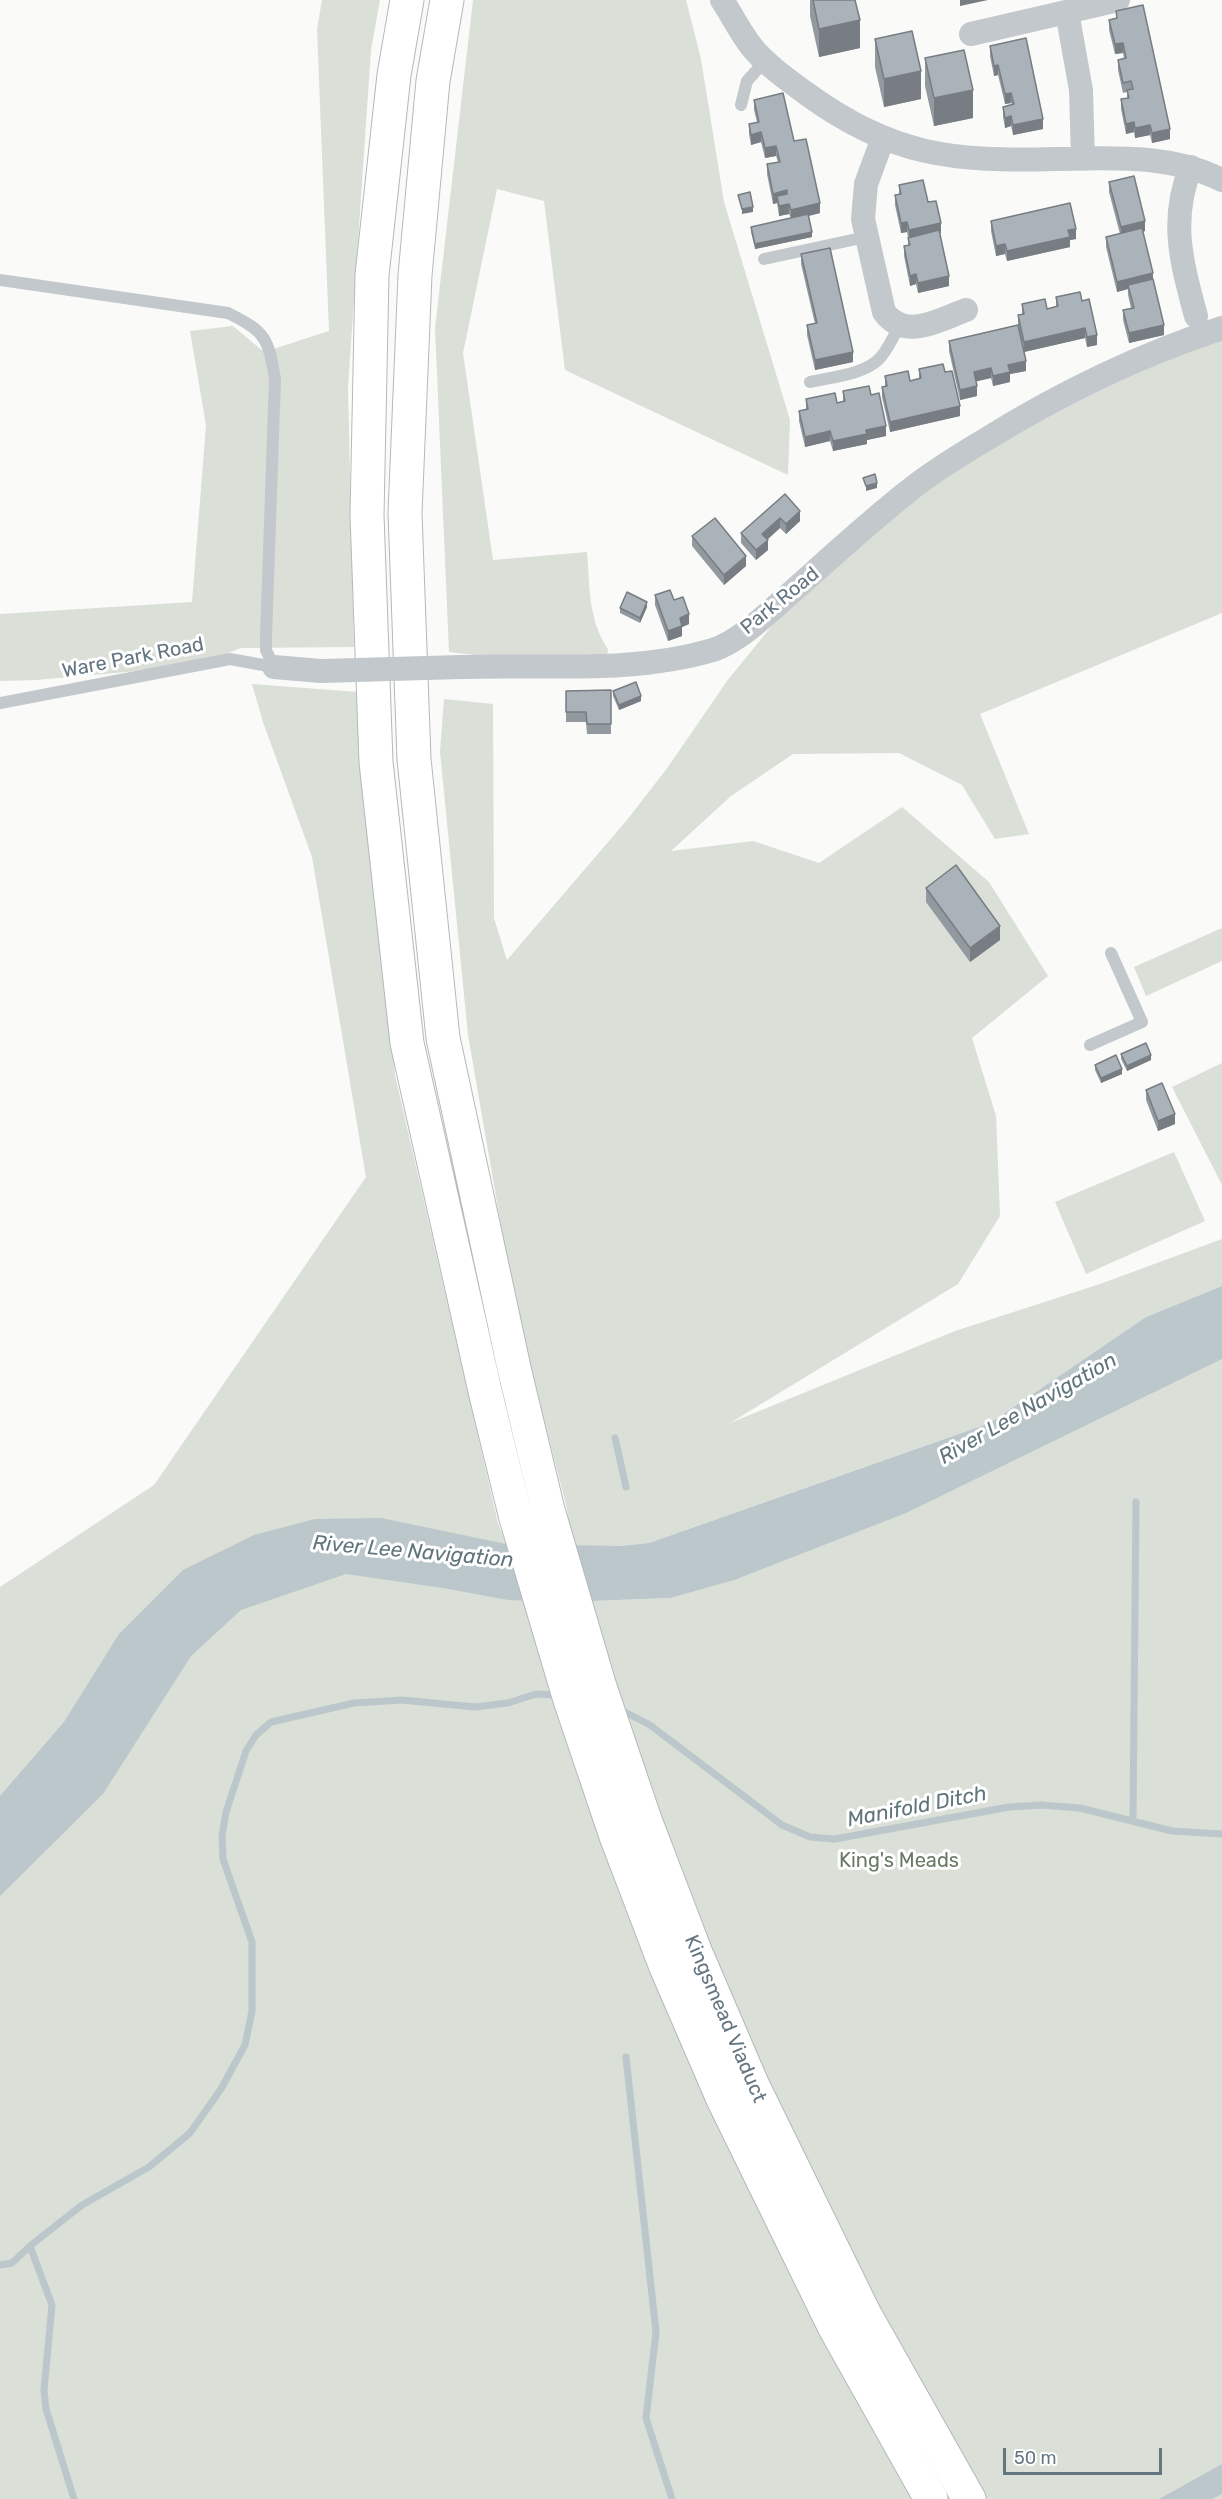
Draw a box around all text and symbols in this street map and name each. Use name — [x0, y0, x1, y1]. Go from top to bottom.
street label: Park Road — [736, 562, 824, 640]
street label: Ware Park Road — [60, 632, 206, 684]
water label: River Lee Navigation — [934, 1348, 1122, 1470]
water label: River Lee Navigation — [312, 1531, 514, 1573]
water label: Manifold Ditch — [845, 1781, 989, 1833]
park label: King's Meads — [839, 1849, 959, 1873]
street label: Kingsmead Viaduct — [679, 1932, 771, 2106]
scale bar — [1006, 2436, 1165, 2474]
text: 50 m — [1014, 2447, 1057, 2469]

